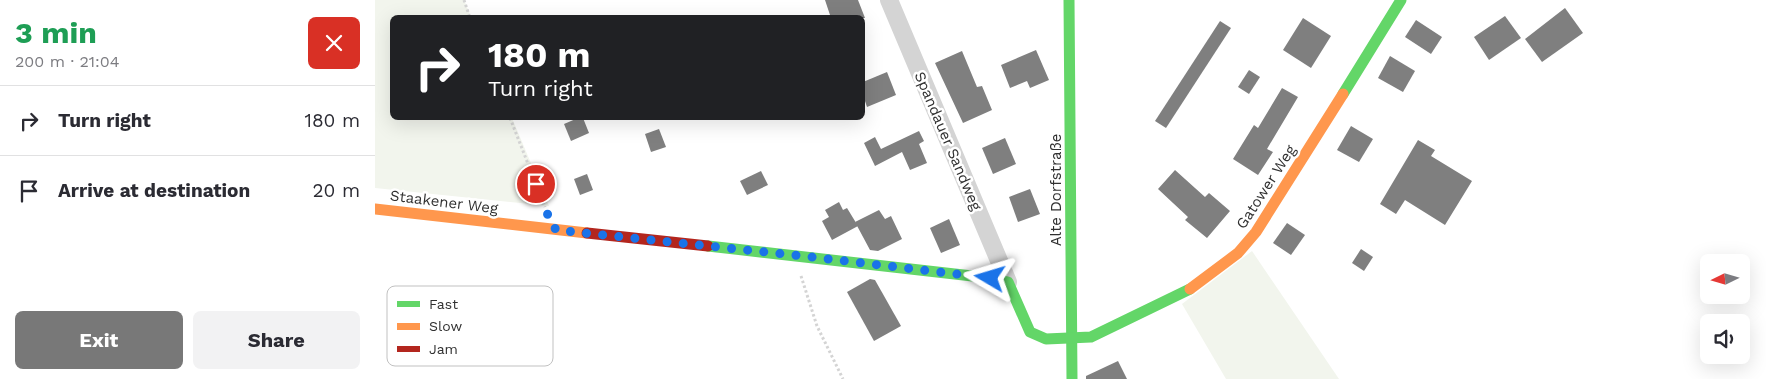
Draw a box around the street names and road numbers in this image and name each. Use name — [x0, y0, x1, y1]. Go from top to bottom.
street label: Spandauer Sandweg — [911, 69, 985, 213]
street label: Alte Dorfstraße — [1047, 134, 1065, 246]
street label: Gatower Weg — [1232, 142, 1300, 232]
street label: Staakener Weg — [389, 186, 499, 218]

